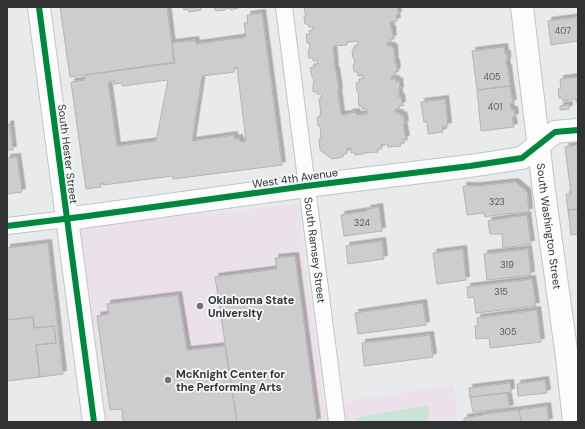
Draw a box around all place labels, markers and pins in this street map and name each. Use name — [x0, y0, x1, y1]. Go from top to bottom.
place label: Oklahoma State University — [208, 293, 295, 320]
marker: Oklahoma State University — [195, 301, 205, 311]
place label: McKnight Center for the Performing Arts — [176, 367, 286, 394]
marker: McKnight Center for the Performing Arts — [163, 375, 173, 385]

